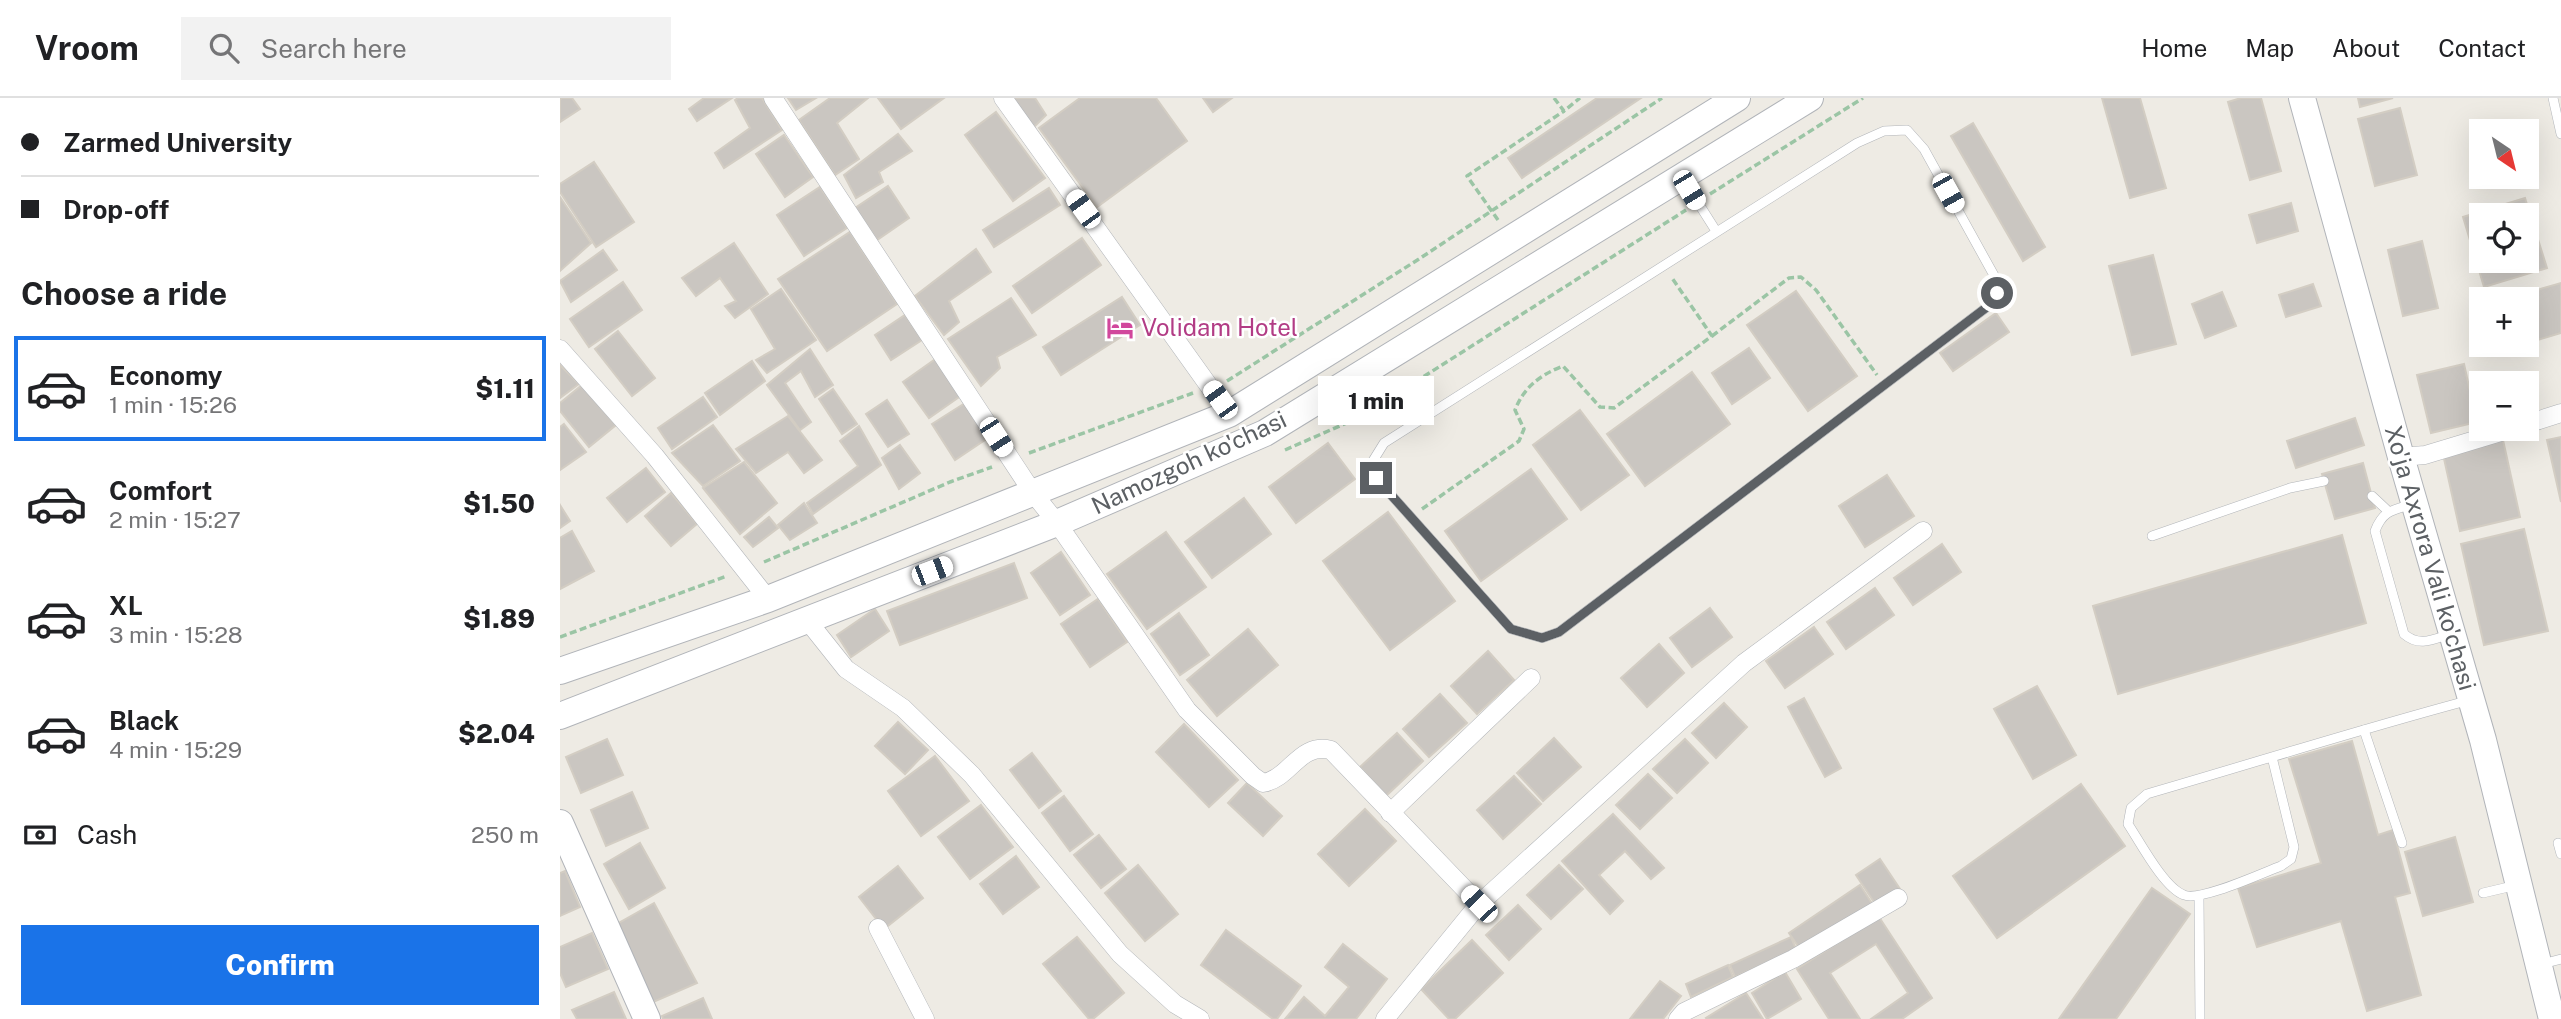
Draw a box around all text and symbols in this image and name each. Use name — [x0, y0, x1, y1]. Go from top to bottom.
search box — [181, 17, 671, 80]
text: Vroom — [35, 29, 139, 67]
icon: search — [205, 29, 243, 67]
text: Search here — [261, 33, 407, 64]
text: Home — [2141, 34, 2207, 62]
text: Map — [2245, 34, 2294, 62]
text: About — [2332, 34, 2400, 62]
text: Contact — [2438, 34, 2526, 62]
north arrow — [2469, 119, 2539, 189]
map controls — [2469, 119, 2539, 441]
text: Zarmed University — [63, 127, 292, 158]
car — [1670, 167, 1709, 213]
car — [1929, 170, 1968, 216]
car — [1063, 186, 1104, 232]
text: Drop-off — [63, 194, 169, 225]
button: locate — [2469, 203, 2539, 273]
text: Choose a ride — [21, 275, 227, 312]
route start — [1981, 277, 2013, 309]
button: + — [2469, 287, 2539, 357]
hotel icon: Volidam Hotel — [1105, 313, 1135, 343]
place label: Volidam Hotel — [1141, 313, 1298, 341]
icon: car — [25, 357, 88, 420]
text: Economy — [109, 360, 222, 391]
button: − — [2469, 371, 2539, 441]
text: $1.11 — [475, 373, 535, 404]
callout: 1 min — [1318, 376, 1434, 426]
car — [1200, 377, 1241, 423]
text: 1 min — [1348, 387, 1404, 414]
text: 1 min · 15:26 — [109, 391, 237, 418]
street label: Namozgoh ko'chasi — [1087, 405, 1290, 520]
car — [976, 414, 1017, 460]
street label: Xo'ja Axrora Vali ko'chasi — [2380, 422, 2482, 693]
route end — [1360, 462, 1392, 494]
icon: car — [25, 472, 88, 535]
text: Comfort — [109, 475, 212, 506]
text: $1.50 — [463, 488, 535, 519]
text: 2 min · 15:27 — [109, 506, 241, 533]
car — [909, 554, 956, 588]
icon: car — [25, 587, 88, 650]
text: XL — [109, 590, 143, 621]
text: $1.89 — [463, 603, 535, 634]
text: 3 min · 15:28 — [109, 621, 243, 648]
icon: car — [25, 702, 88, 765]
text: Black — [109, 705, 179, 736]
text: $2.04 — [458, 718, 535, 749]
text: 4 min · 15:29 — [109, 736, 242, 763]
icon: cash — [21, 816, 59, 854]
text: Cash — [77, 819, 137, 850]
text: 250 m — [471, 821, 539, 848]
car — [1457, 882, 1502, 926]
button: Confirm — [21, 925, 539, 1005]

